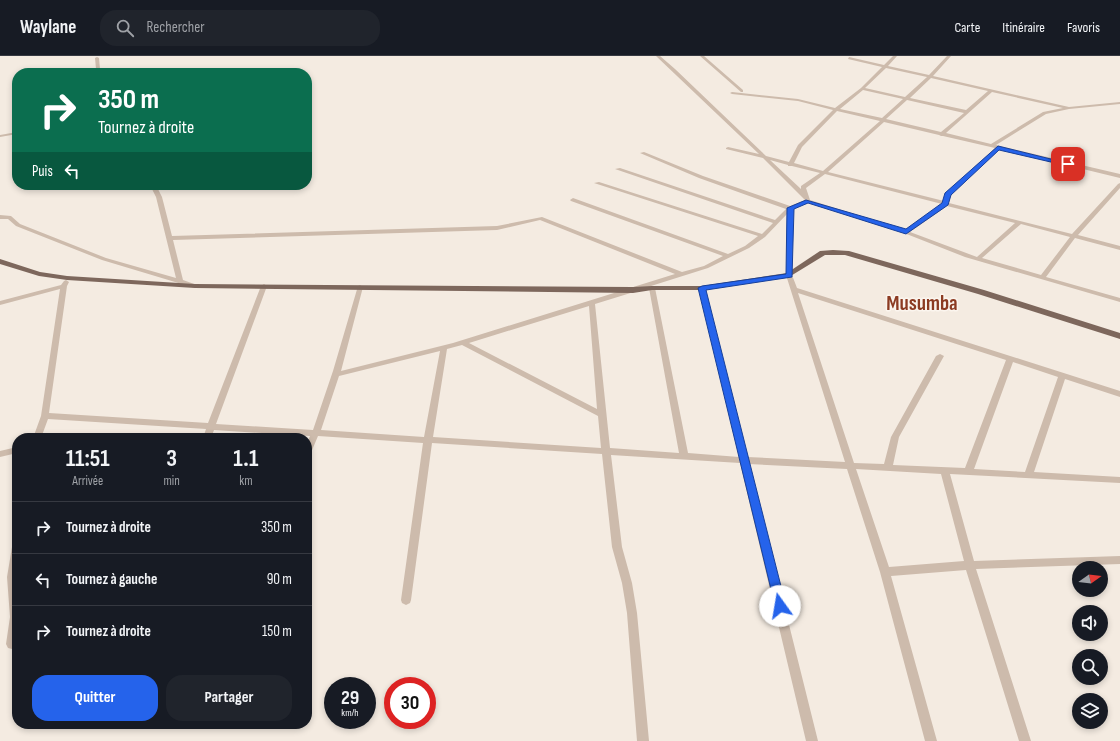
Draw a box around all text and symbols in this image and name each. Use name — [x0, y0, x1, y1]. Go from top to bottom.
search box — [100, 10, 380, 46]
text: Waylane — [20, 16, 76, 39]
icon: search — [114, 17, 136, 39]
text: Rechercher — [146, 18, 205, 37]
text: Carte — [954, 19, 980, 36]
text: Itinéraire — [1002, 19, 1045, 36]
text: Favoris — [1067, 19, 1100, 36]
text: 350 m — [98, 83, 159, 116]
icon: right — [32, 84, 84, 136]
text: Tournez à droite — [98, 117, 194, 138]
pin — [1051, 147, 1085, 181]
icon: arrive — [1057, 153, 1079, 175]
icon: left — [61, 160, 83, 182]
text: Puis — [32, 162, 53, 181]
district label: Musumba — [886, 291, 958, 316]
text: 11:51 — [66, 444, 110, 473]
text: 3 — [166, 444, 177, 473]
text: 1.1 — [233, 444, 258, 473]
text: Arrivée — [72, 473, 103, 489]
text: min — [163, 473, 180, 489]
text: km — [239, 473, 253, 489]
icon: right — [32, 517, 54, 539]
text: Tournez à droite — [66, 518, 151, 537]
text: 350 m — [261, 518, 292, 537]
north arrow — [1072, 561, 1108, 597]
map controls — [1072, 561, 1108, 729]
icon: left — [32, 569, 54, 591]
text: Tournez à gauche — [66, 570, 157, 589]
text: 90 m — [267, 570, 292, 589]
position arrow — [759, 585, 801, 627]
button: sound — [1072, 605, 1108, 641]
icon: right — [32, 621, 54, 643]
text: Tournez à droite — [66, 622, 151, 641]
text: 150 m — [262, 622, 292, 641]
button: search — [1072, 649, 1108, 685]
button: Quitter — [32, 675, 158, 721]
button: Partager — [166, 675, 292, 721]
speed limit sign: 30 — [384, 677, 436, 729]
text: 29 — [341, 686, 359, 710]
button: layers — [1072, 693, 1108, 729]
text: km/h — [341, 707, 359, 719]

